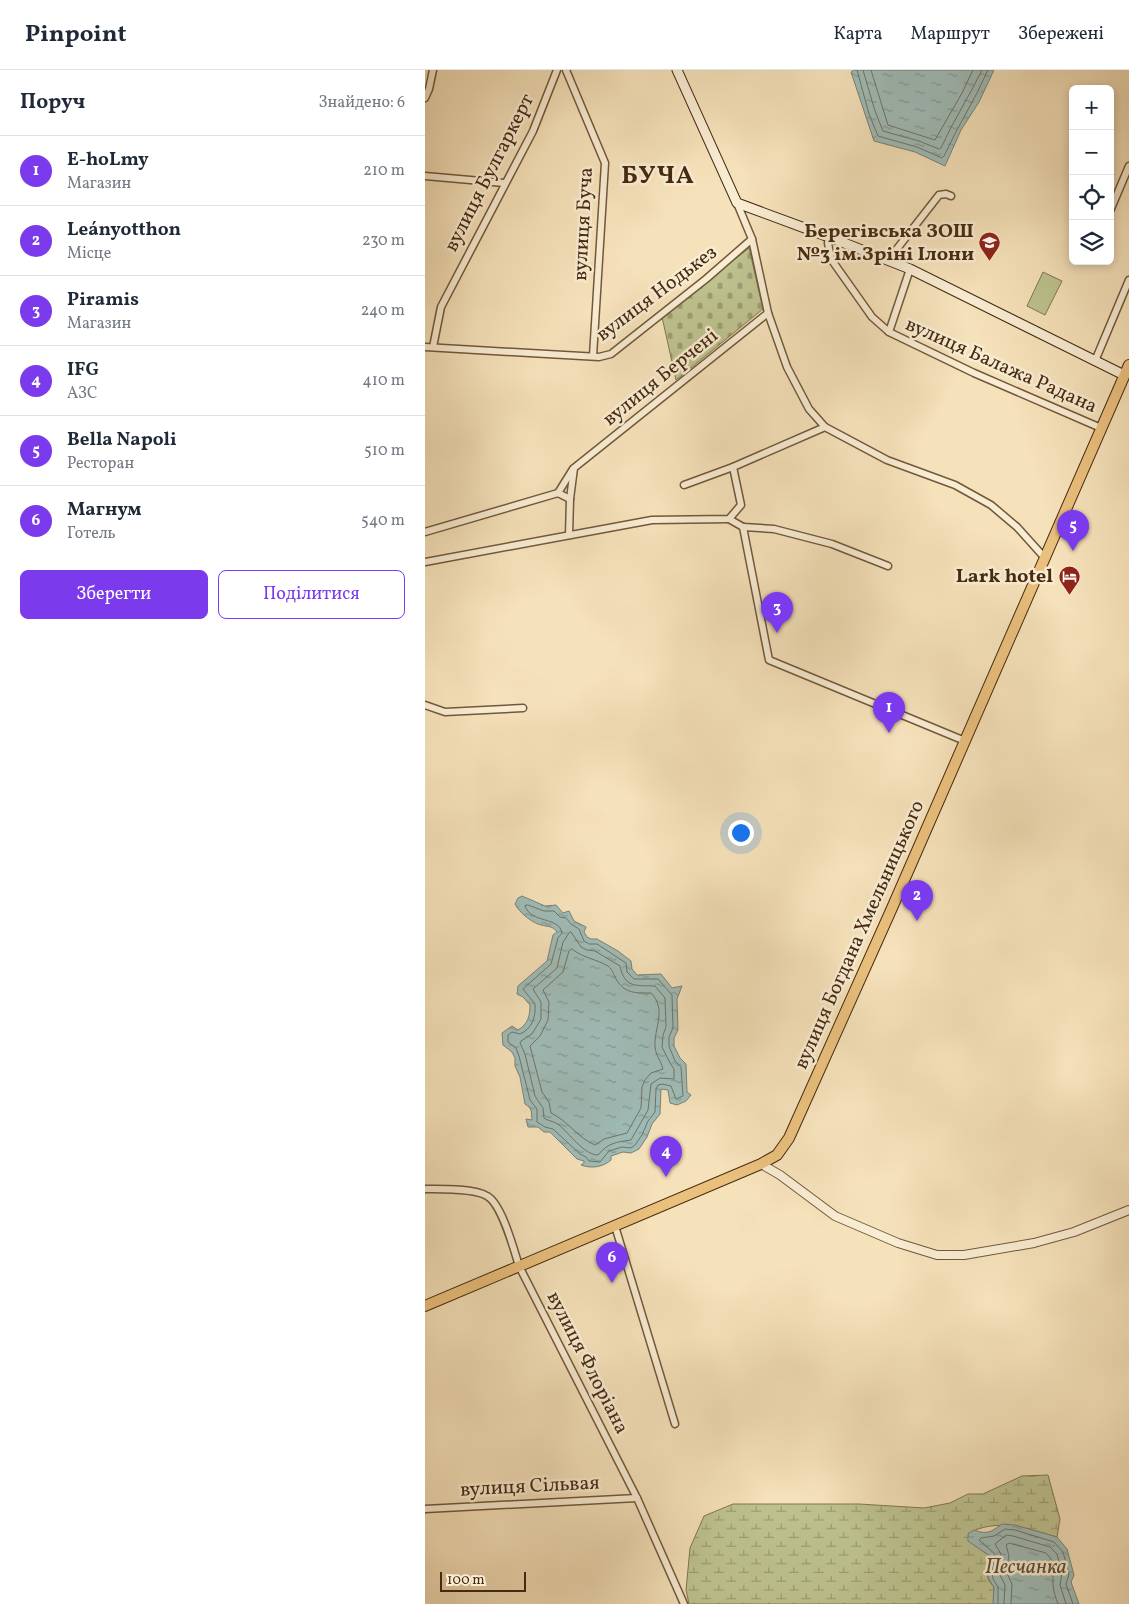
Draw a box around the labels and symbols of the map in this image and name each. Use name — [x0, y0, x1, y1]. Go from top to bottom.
street label: вулиця Булгаркерт — [438, 89, 542, 257]
district label: БУЧА — [621, 159, 695, 194]
street label: вулиця Буча — [567, 167, 601, 281]
place label: Берегівська ЗОШ №3 ім.Зріні Ілони — [797, 218, 974, 269]
school or university icon: Берегівська ЗОШ №3 ім.Зріні Ілони — [978, 231, 1002, 262]
street label: вулиця Нодькез — [591, 239, 723, 349]
street label: вулиця Балажа Радана — [901, 311, 1101, 421]
street label: вулиця Берчені — [597, 323, 725, 433]
pin: 5 — [1057, 510, 1089, 551]
place label: Lark hotel — [956, 563, 1053, 591]
hotel icon: Lark hotel — [1057, 565, 1081, 596]
pin: 3 — [761, 592, 793, 633]
pin: 1 — [873, 692, 905, 733]
street label: вулиця Богдана Хмельницького — [788, 796, 932, 1074]
your location — [728, 820, 754, 846]
pin: 2 — [901, 880, 933, 921]
pin: 4 — [650, 1136, 682, 1177]
pin: 6 — [596, 1242, 628, 1283]
street label: вулиця Флоріана — [539, 1287, 635, 1439]
street label: вулиця Сільвая — [460, 1469, 600, 1505]
water label: Песчанка — [985, 1553, 1067, 1582]
scale bar — [440, 1569, 526, 1592]

